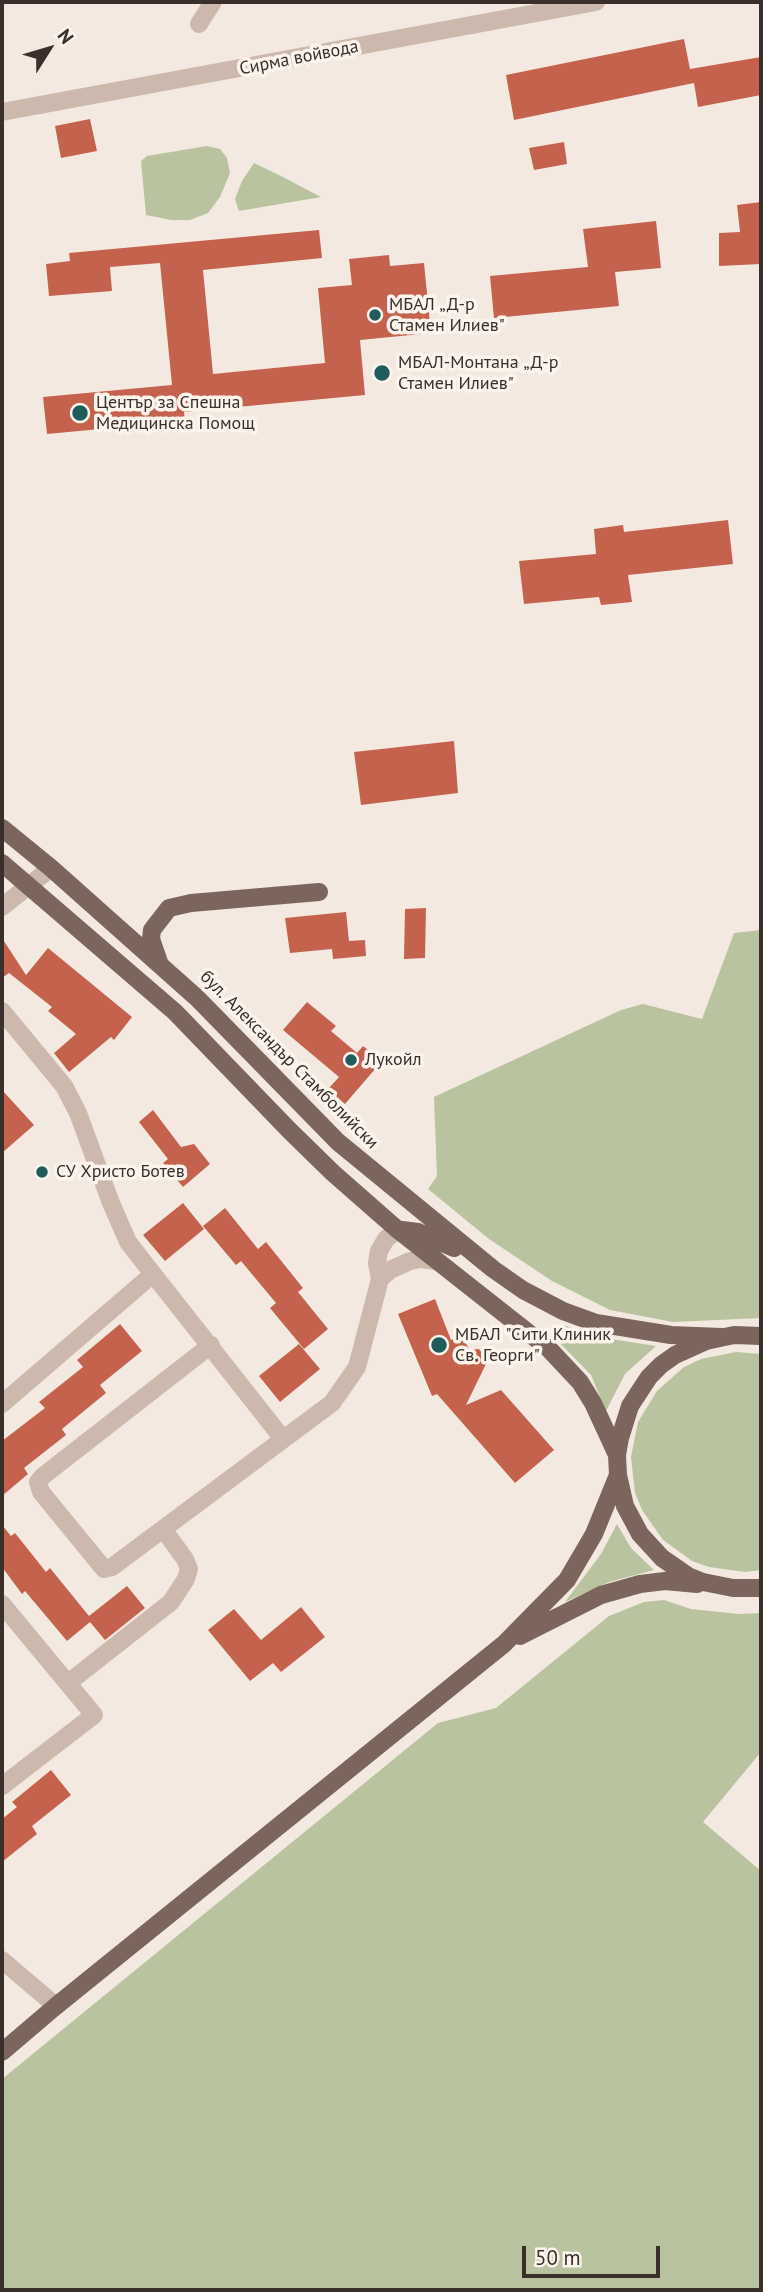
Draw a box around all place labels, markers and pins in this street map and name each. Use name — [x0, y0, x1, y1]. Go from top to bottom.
place label: МБАЛ „Д-р Стамен Илиев" — [389, 294, 505, 336]
marker: МБАЛ „Д-р Стамен Илиев" — [367, 307, 383, 323]
place label: МБАЛ-Монтана „Д-р Стамен Илиев" — [398, 352, 559, 394]
marker: МБАЛ-Монтана „Д-р Стамен Илиев" — [372, 363, 392, 383]
place label: Център за Спешна Медицинска Помощ — [96, 392, 255, 434]
marker: Център за Спешна Медицинска Помощ — [70, 403, 90, 423]
place label: Лукойл — [365, 1049, 422, 1071]
marker: Лукойл — [343, 1052, 359, 1068]
place label: СУ Христо Ботев — [56, 1161, 185, 1183]
marker: СУ Христо Ботев — [34, 1164, 50, 1180]
place label: МБАЛ "Сити Клиник Св. Георги" — [455, 1324, 611, 1366]
marker: МБАЛ "Сити Клиник Св. Георги" — [429, 1335, 449, 1355]

